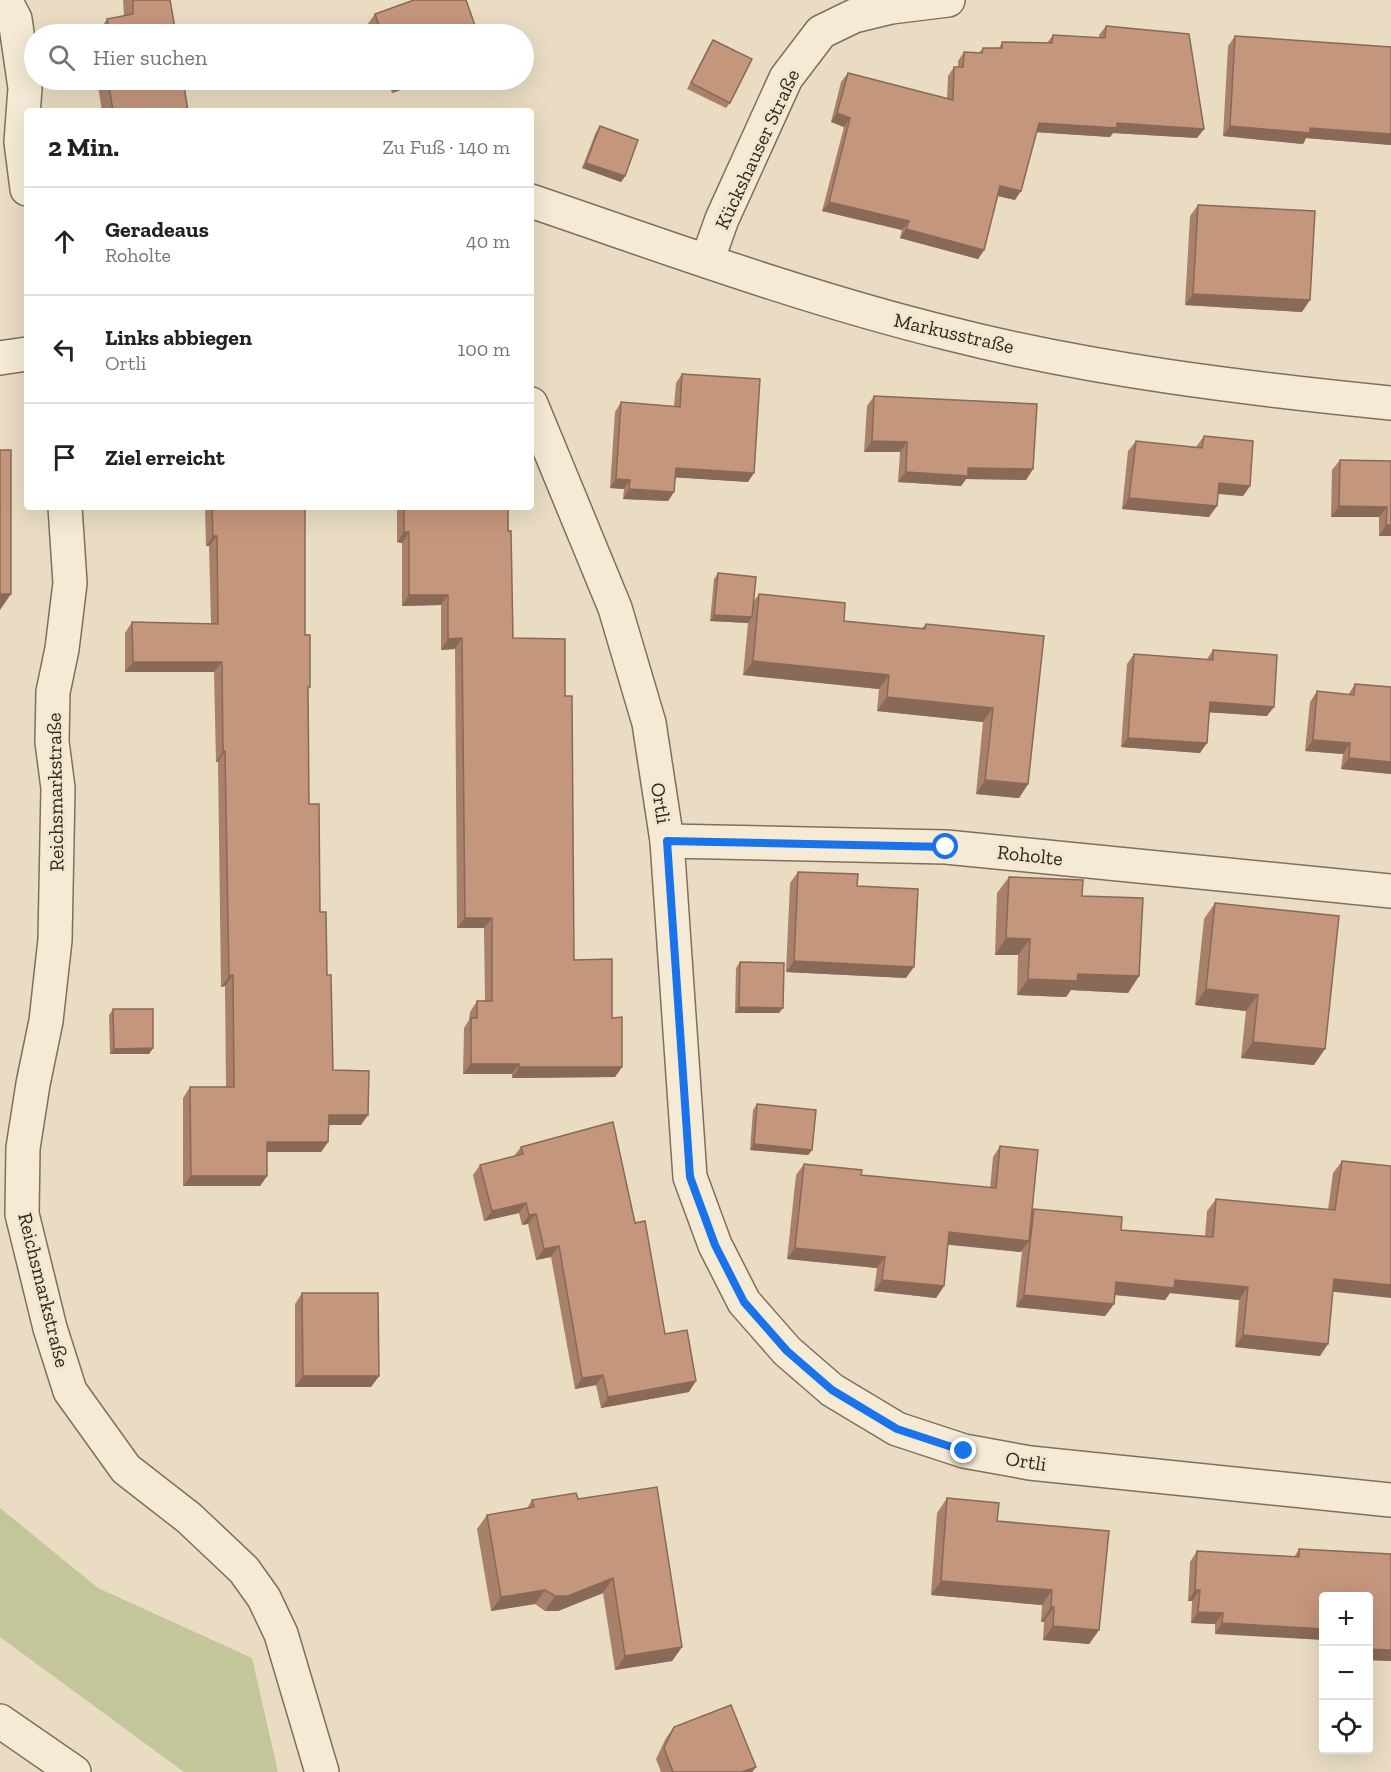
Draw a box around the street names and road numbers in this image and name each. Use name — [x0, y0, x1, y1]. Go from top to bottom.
street label: Kückshauser Straße — [709, 65, 805, 233]
street label: Markusstraße — [892, 308, 1016, 358]
street label: Reichsmarkstraße — [42, 713, 68, 871]
street label: Ortli — [646, 781, 676, 826]
street label: Roholte — [996, 840, 1064, 870]
street label: Reichsmarkstraße — [13, 1210, 75, 1370]
street label: Ortli — [1004, 1446, 1049, 1476]

